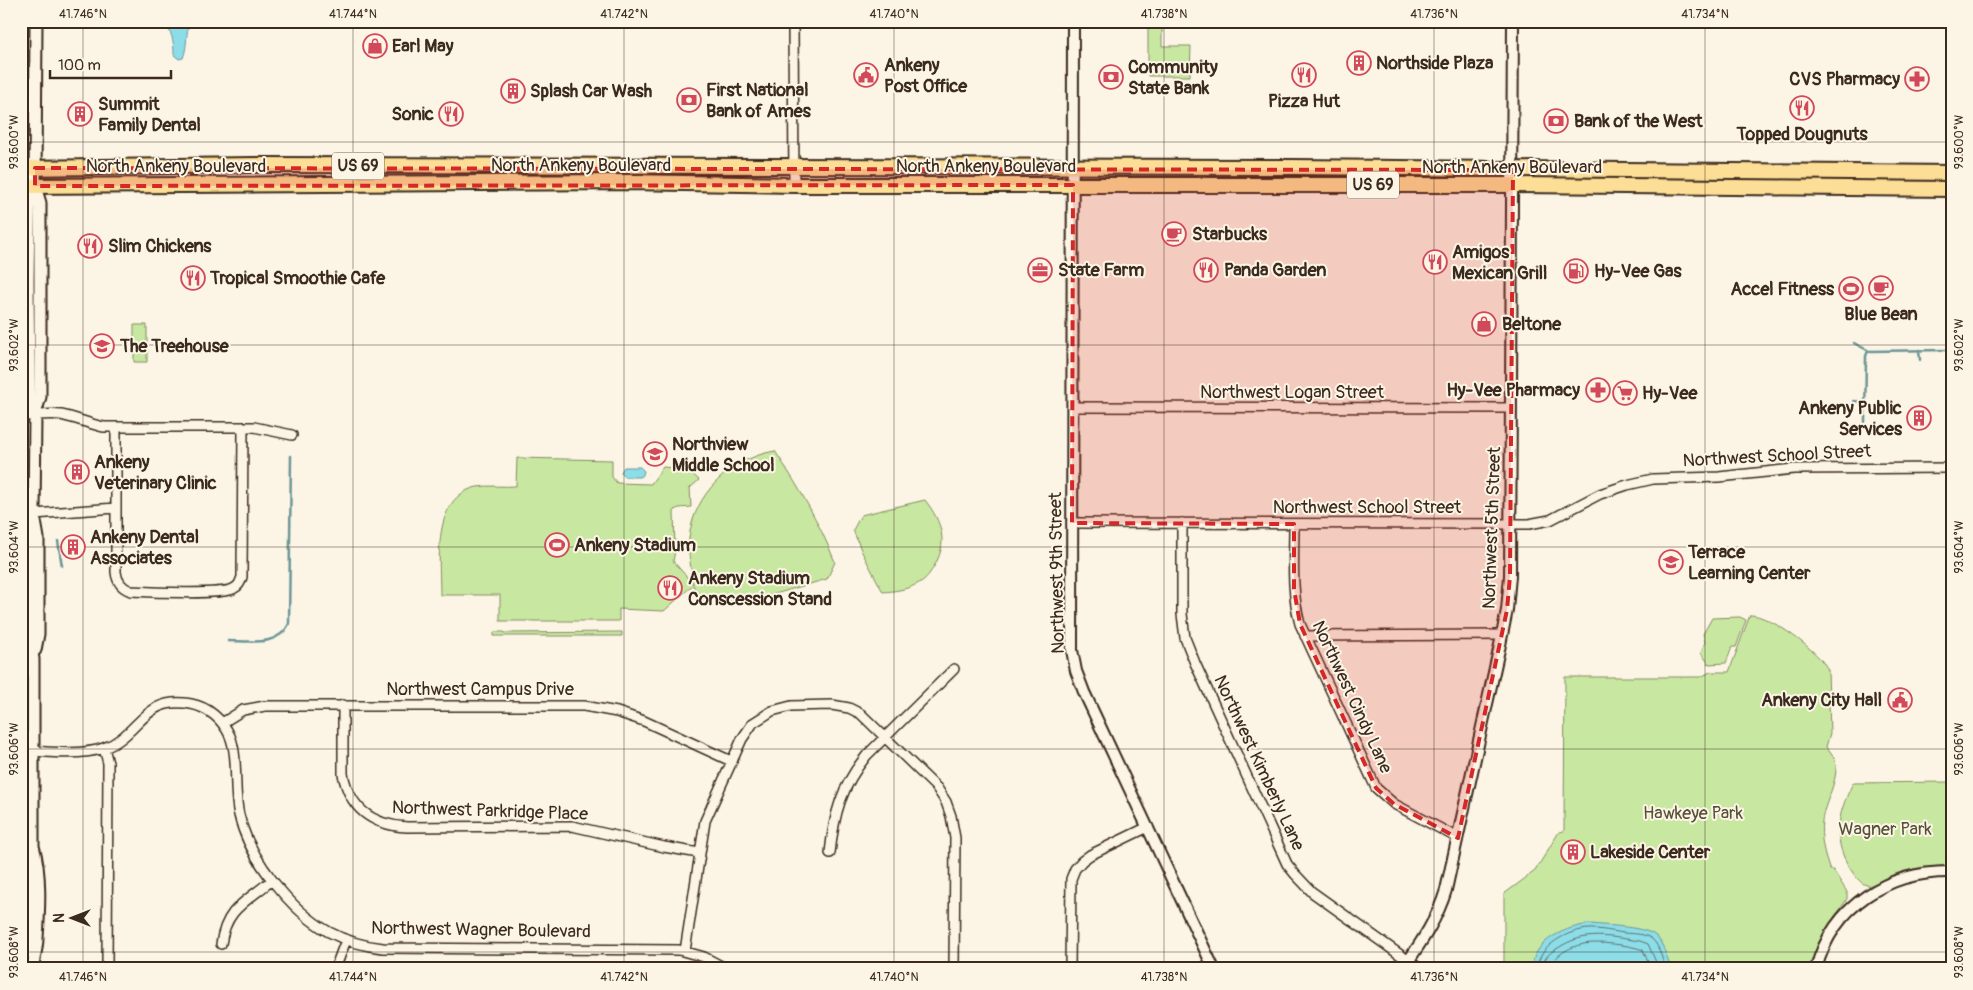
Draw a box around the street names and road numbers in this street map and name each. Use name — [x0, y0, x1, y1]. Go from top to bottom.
road number: US 69 — [332, 153, 384, 180]
street label: North Ankeny Boulevard — [491, 154, 671, 177]
street label: North Ankeny Boulevard — [86, 155, 266, 178]
street label: North Ankeny Boulevard — [896, 155, 1076, 178]
street label: North Ankeny Boulevard — [1422, 156, 1602, 179]
road number: US 69 — [1347, 172, 1399, 198]
street label: Northwest Logan Street — [1200, 381, 1385, 404]
street label: Northwest School Street — [1682, 440, 1873, 472]
street label: Northwest 5th Street — [1478, 446, 1506, 610]
street label: Northwest 9th Street — [1044, 491, 1070, 654]
street label: Northwest School Street — [1273, 496, 1462, 519]
street label: Northwest Cindy Lane — [1307, 617, 1398, 777]
street label: Northwest Kimberly Lane — [1208, 672, 1310, 854]
street label: Northwest Campus Drive — [386, 678, 574, 701]
street label: Northwest Parkridge Place — [391, 796, 589, 826]
street label: Northwest Wagner Boulevard — [371, 917, 591, 943]

